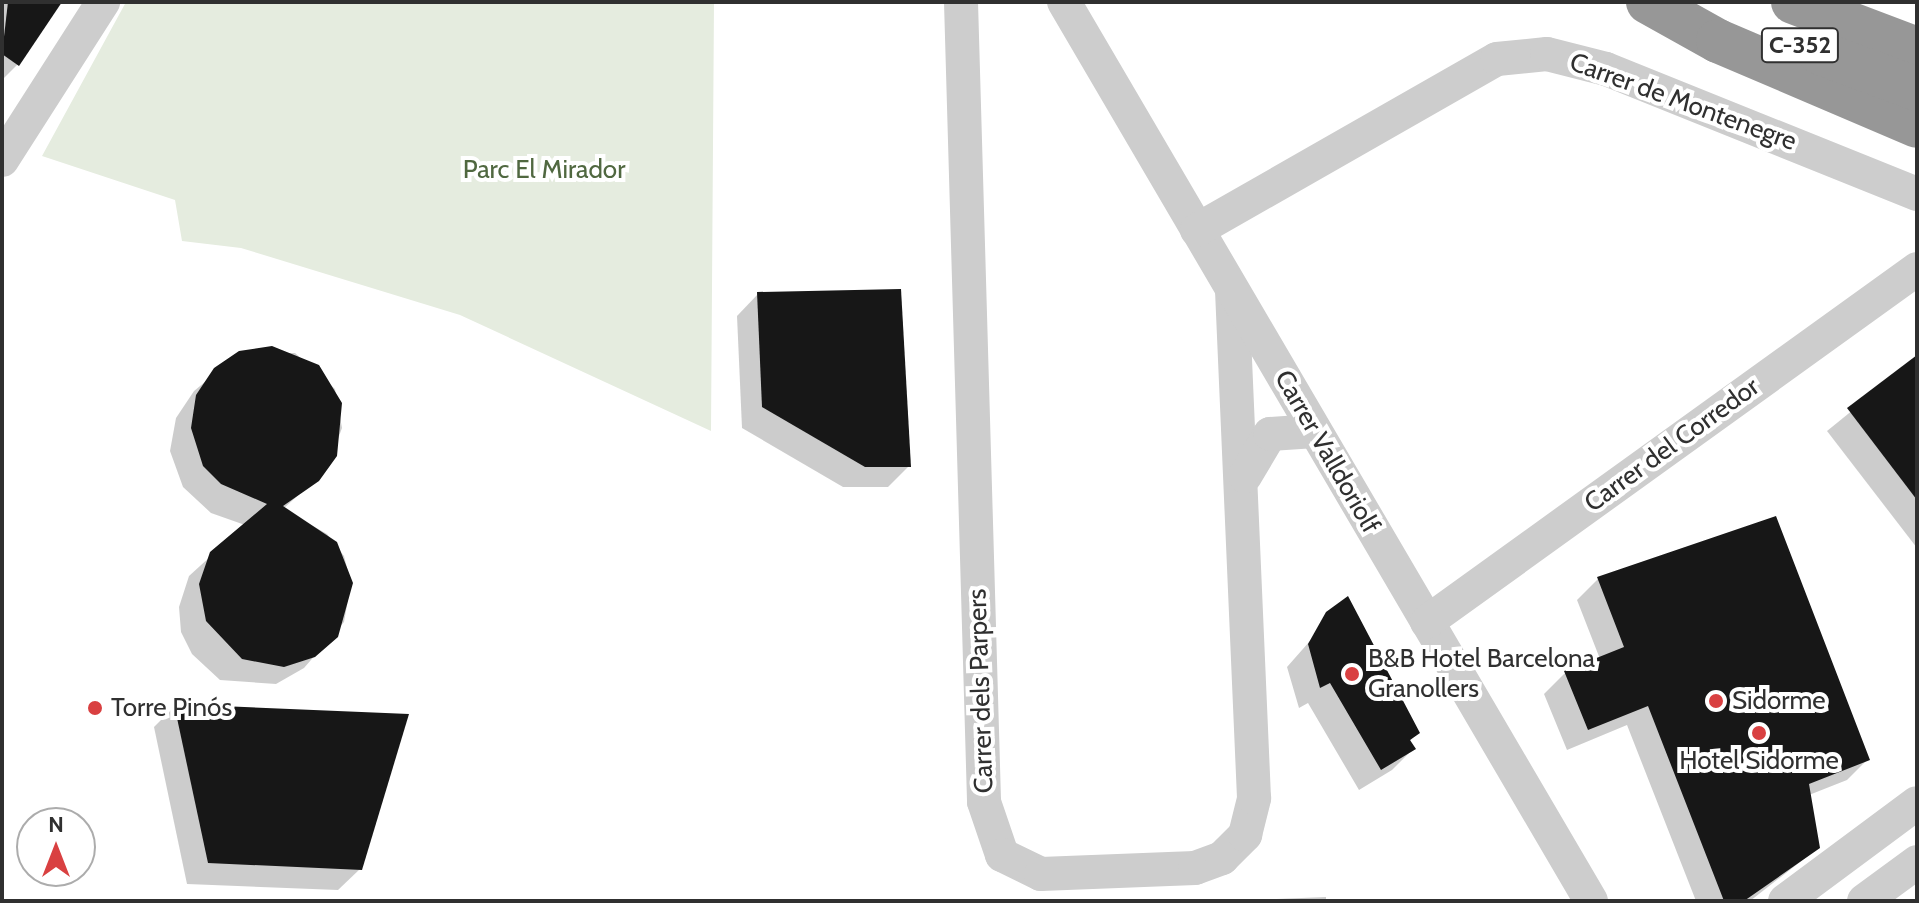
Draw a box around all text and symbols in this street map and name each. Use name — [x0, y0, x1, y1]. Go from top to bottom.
road number: C-352 — [1760, 25, 1840, 65]
street label: Carrer de Montenegre — [1565, 46, 1801, 158]
park label: Parc El Mirador — [463, 154, 625, 186]
street label: Carrer Valldoriolf — [1268, 365, 1386, 539]
street label: Carrer del Corredor — [1579, 371, 1765, 519]
street label: Carrer dels Parpers — [962, 588, 1000, 794]
place label: B&B Hotel Barcelona Granollers — [1368, 643, 1595, 704]
marker: B&B Hotel Barcelona Granollers — [1343, 665, 1361, 683]
place label: Sidorme — [1732, 685, 1826, 717]
place label: Torre Pinós — [111, 692, 232, 724]
marker: Sidorme — [1707, 692, 1725, 710]
marker: Torre Pinós — [86, 699, 104, 717]
marker: Hotel Sidorme — [1750, 724, 1768, 742]
place label: Hotel Sidorme — [1679, 745, 1839, 777]
north arrow — [16, 807, 96, 887]
text: N — [48, 811, 64, 838]

